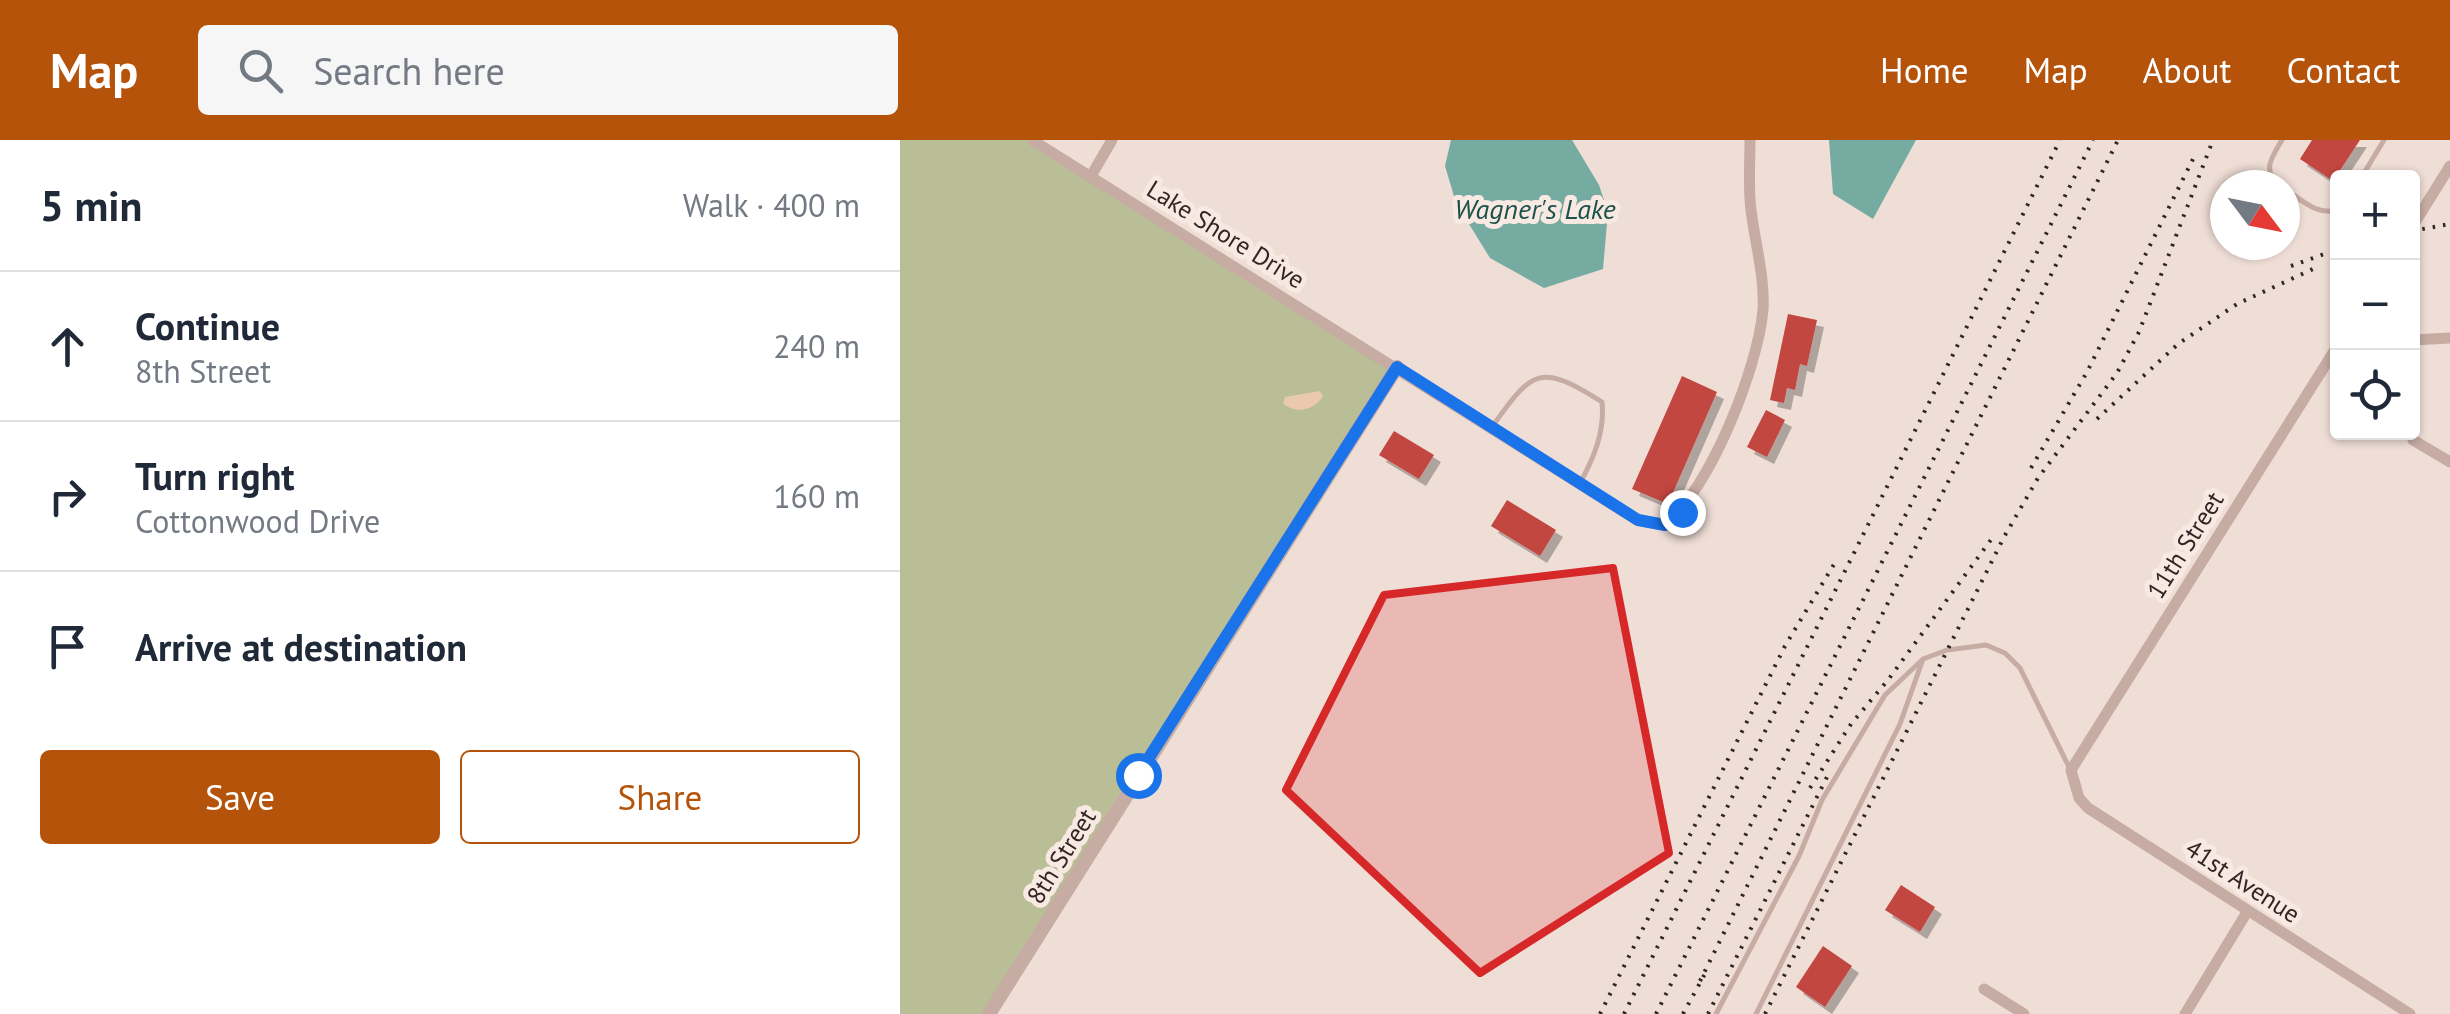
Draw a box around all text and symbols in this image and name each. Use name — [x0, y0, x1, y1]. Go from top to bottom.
search box — [198, 25, 898, 115]
text: Map — [50, 39, 138, 101]
icon: search — [233, 43, 288, 98]
text: Search here — [313, 46, 505, 95]
text: Home — [1880, 47, 1969, 93]
text: Map — [2024, 47, 2088, 93]
text: About — [2143, 47, 2231, 93]
text: Contact — [2286, 47, 2400, 93]
north arrow — [2210, 170, 2300, 260]
map controls — [2330, 170, 2420, 440]
button: + — [2330, 170, 2420, 260]
street label: Lake Shore Drive — [1141, 173, 1311, 295]
text: 5 min — [40, 178, 142, 233]
text: Walk · 400 m — [683, 184, 860, 226]
water label: Wagner's Lake — [1454, 190, 1616, 227]
button: − — [2330, 260, 2420, 350]
text: Continue — [135, 301, 280, 350]
icon: ahead — [40, 319, 95, 374]
text: 240 m — [773, 325, 860, 367]
text: 8th Street — [135, 350, 271, 392]
button: locate — [2330, 350, 2420, 440]
text: Turn right — [135, 451, 295, 500]
icon: right — [40, 469, 95, 524]
text: 160 m — [773, 475, 860, 517]
street label: 11th Street — [2140, 485, 2231, 604]
route end — [1660, 490, 1706, 536]
text: Cottonwood Drive — [135, 500, 380, 542]
icon: arrive — [40, 619, 95, 674]
text: Arrive at destination — [135, 622, 467, 671]
button: Save — [40, 750, 440, 844]
button: Share — [460, 750, 860, 844]
route start — [1116, 753, 1162, 799]
street label: 8th Street — [1019, 802, 1103, 910]
street label: 41st Avenue — [2180, 832, 2306, 930]

